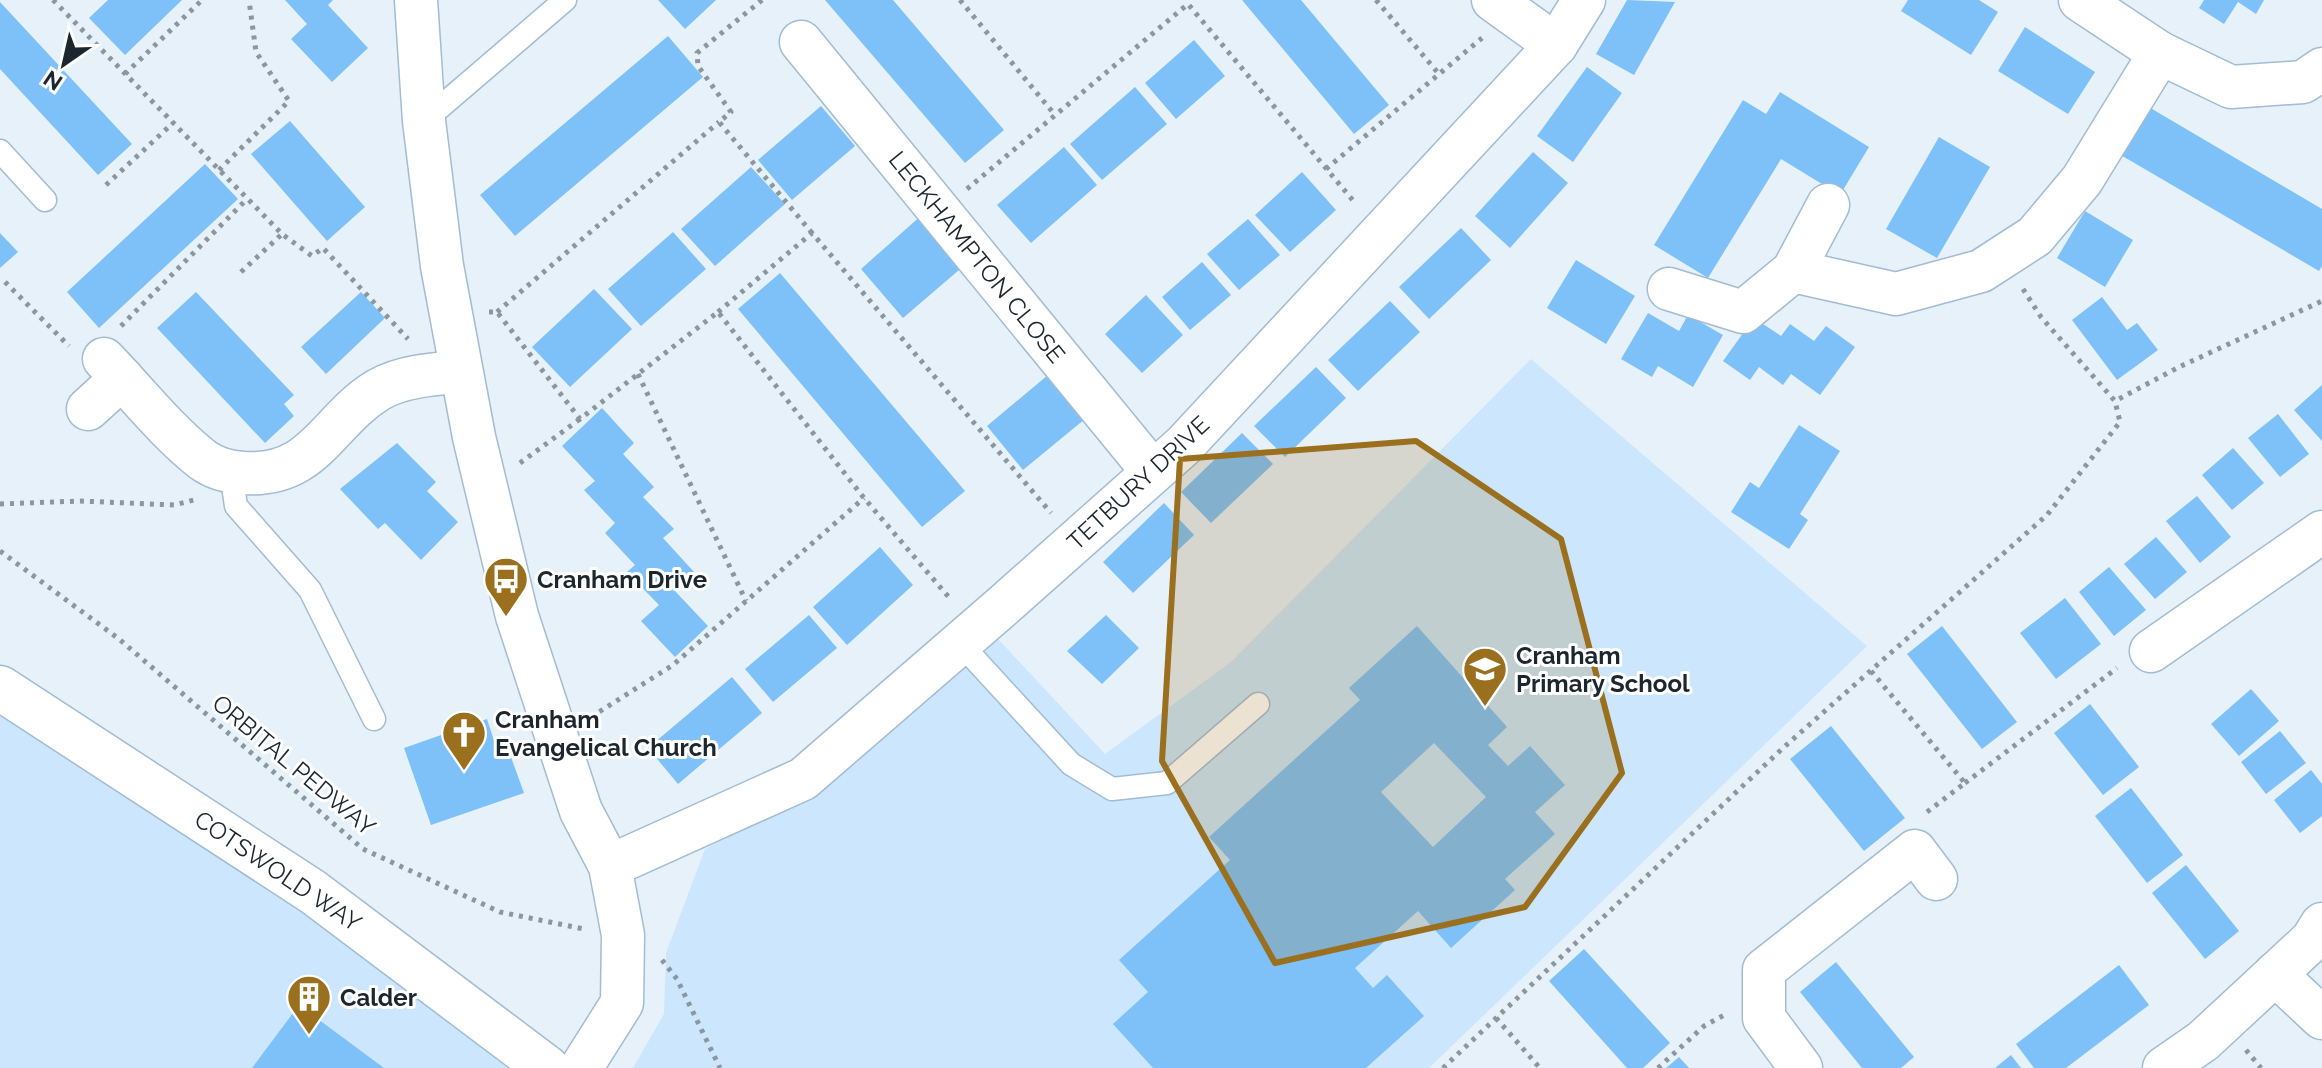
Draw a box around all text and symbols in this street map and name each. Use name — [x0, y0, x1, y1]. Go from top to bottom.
north arrow — [24, 24, 104, 104]
text: N — [39, 65, 67, 96]
street label: LECKHAMPTON CLOSE — [883, 145, 1071, 369]
street label: TETBURY DRIVE — [1061, 410, 1215, 556]
bus stop icon: Cranham Drive — [482, 555, 530, 618]
place label: Cranham Drive — [537, 565, 707, 594]
place label: Cranham Primary School — [1516, 641, 1690, 698]
school or university icon: Cranham Primary School — [1461, 645, 1509, 708]
street label: ORBITAL PEDWAY — [207, 688, 382, 842]
place label: Cranham Evangelical Church — [495, 705, 717, 762]
church icon: Cranham Evangelical Church — [440, 709, 488, 772]
street label: COTSWOLD WAY — [189, 804, 367, 938]
building icon: Calder — [285, 973, 333, 1036]
place label: Calder — [340, 983, 417, 1012]

